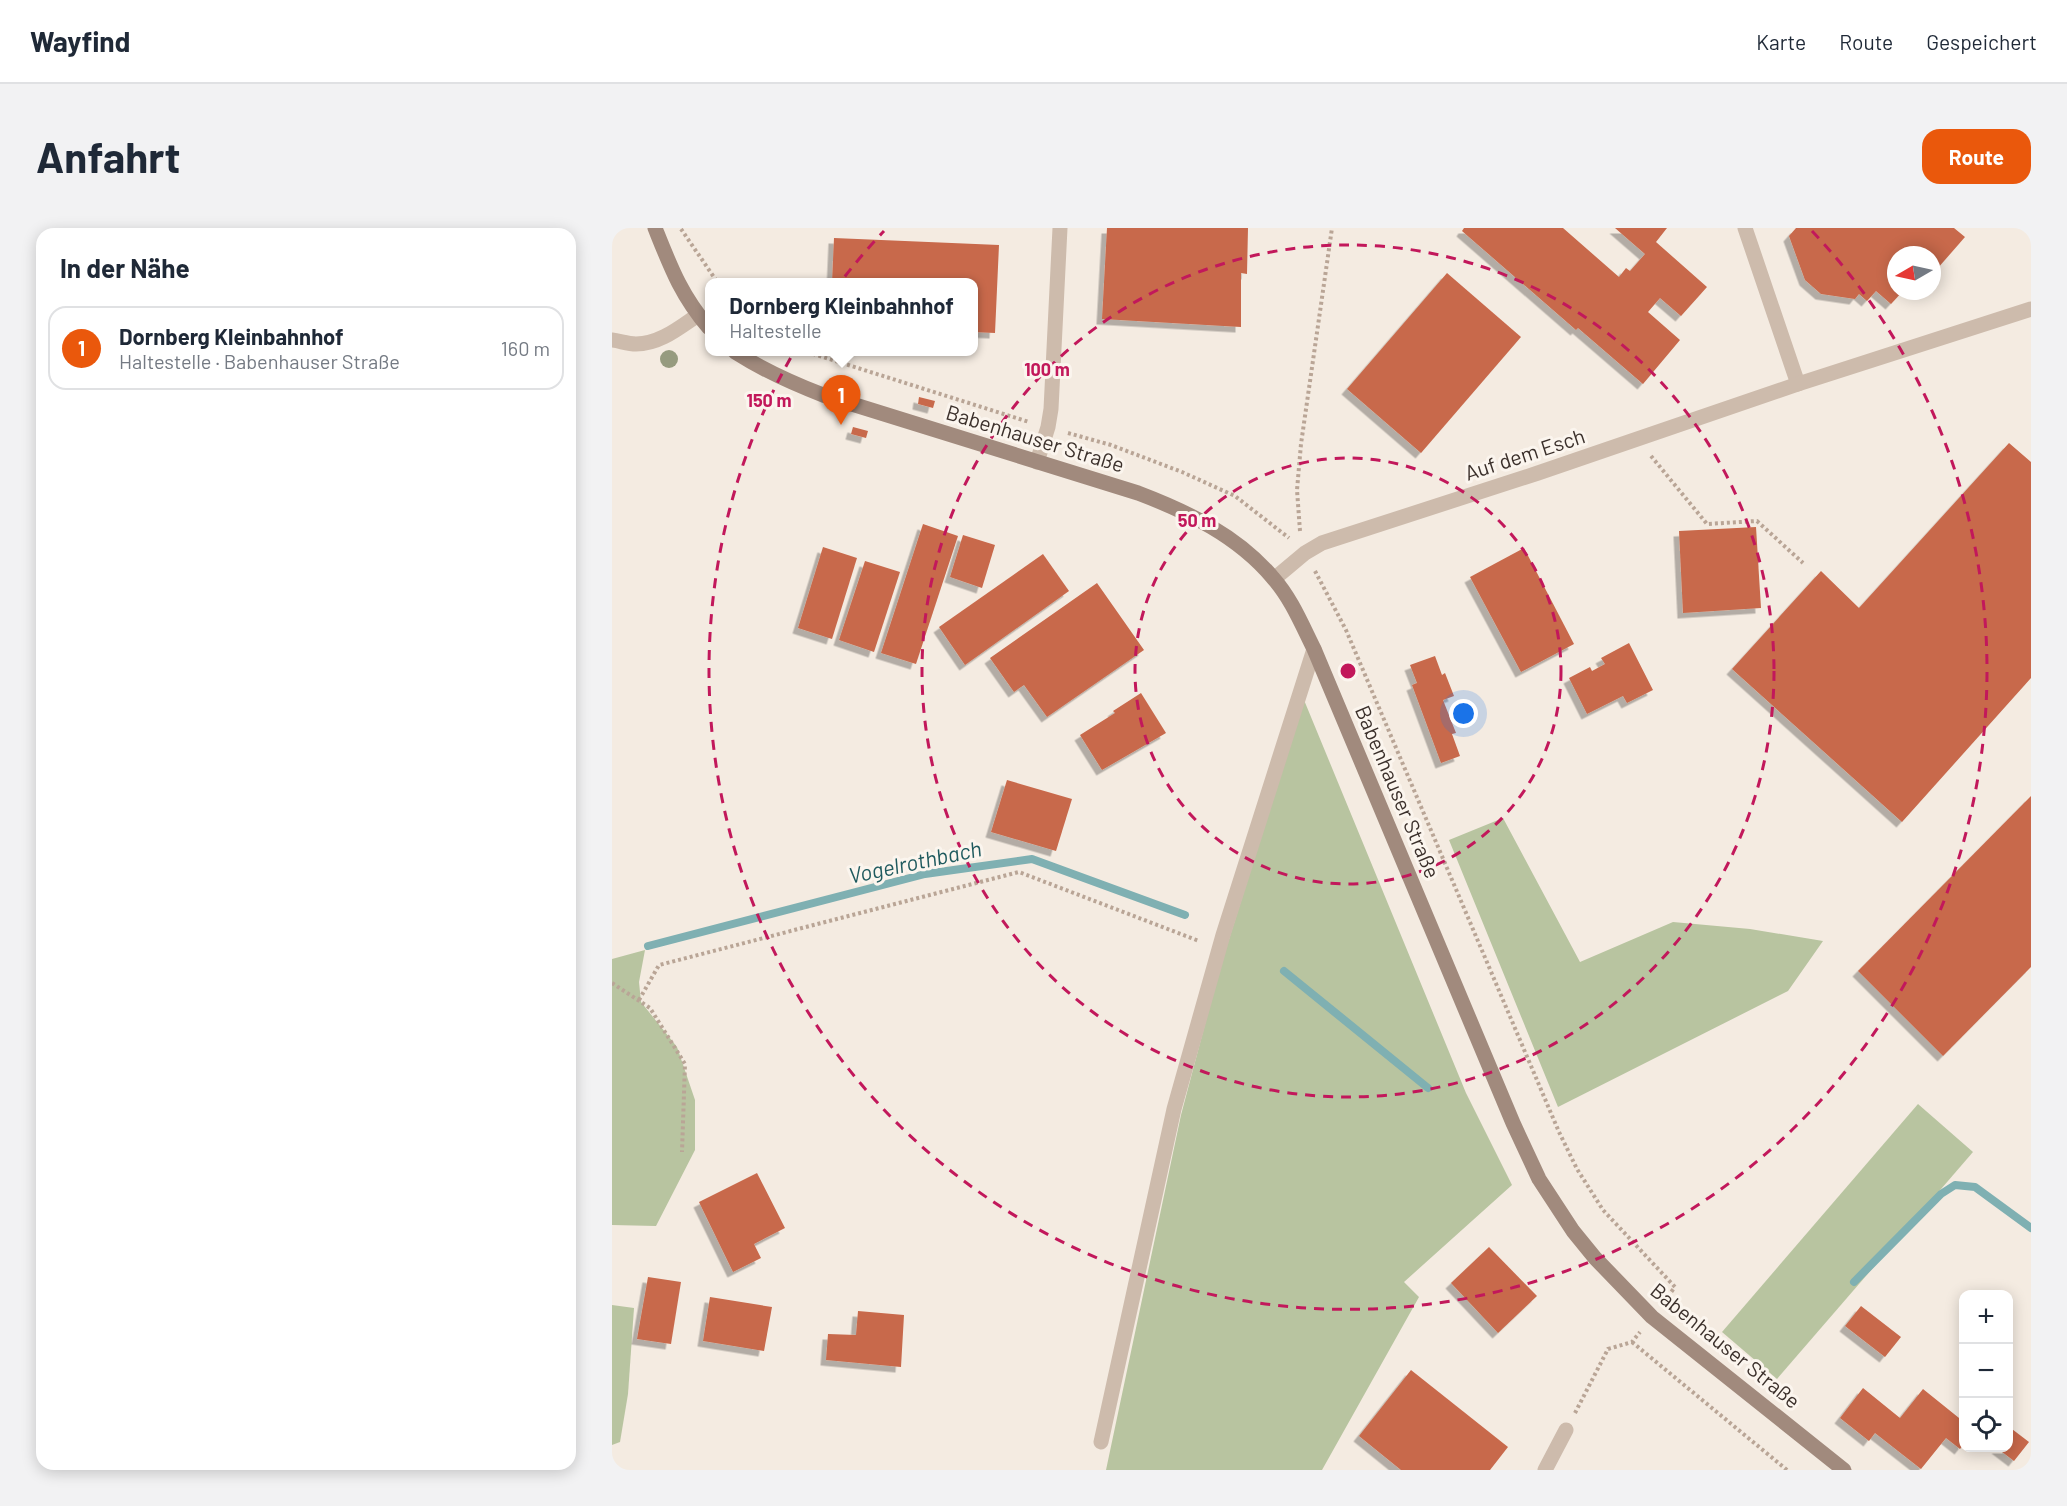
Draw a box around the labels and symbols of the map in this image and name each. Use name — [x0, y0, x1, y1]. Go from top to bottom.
north arrow — [1887, 246, 1941, 300]
text: 100 m — [1024, 358, 1070, 380]
pin: 1 — [822, 376, 860, 425]
text: 150 m — [747, 389, 791, 411]
street label: Babenhauser Straße — [943, 399, 1128, 477]
street label: Auf dem Esch — [1461, 422, 1588, 485]
text: 50 m — [1178, 509, 1216, 531]
centre of rings — [1338, 661, 1358, 681]
your location — [1449, 699, 1478, 728]
street label: Babenhauser Straße — [1351, 701, 1446, 882]
water label: Vogelrothbach — [846, 834, 984, 888]
street label: Babenhauser Straße — [1646, 1277, 1806, 1413]

